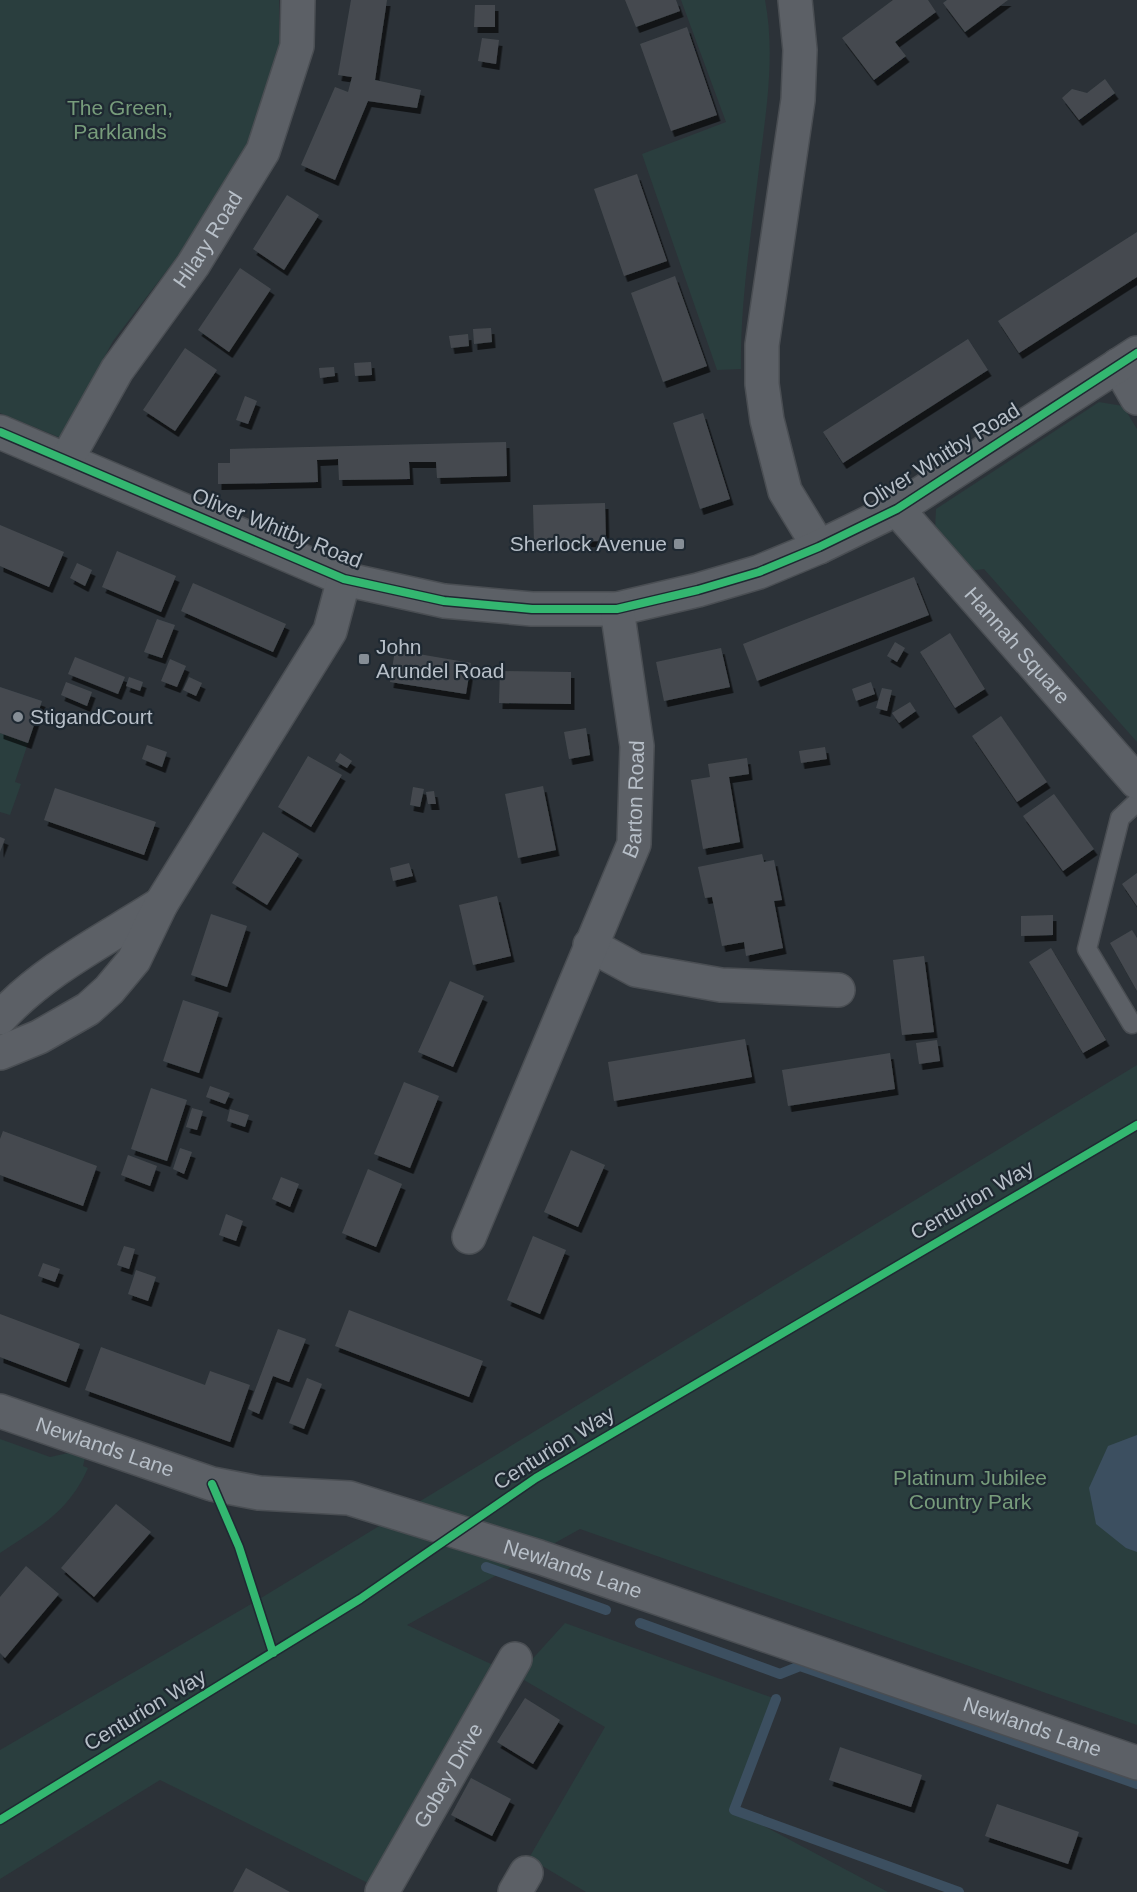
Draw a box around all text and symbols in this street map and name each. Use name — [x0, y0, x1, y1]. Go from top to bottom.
park label: The Green, Parklands — [67, 96, 173, 143]
street label: Hilary Road — [168, 187, 246, 292]
street label: Oliver Whitby Road — [858, 398, 1024, 513]
street label: Oliver Whitby Road — [189, 483, 365, 572]
place label: Sherlock Avenue — [510, 532, 667, 555]
marker: Sherlock Avenue — [672, 537, 686, 551]
street label: Hannah Square — [960, 582, 1075, 708]
place label: John Arundel Road — [376, 635, 504, 682]
marker: John Arundel Road — [357, 652, 371, 666]
place label: StigandCourt — [30, 705, 153, 728]
marker: StigandCourt — [11, 710, 25, 724]
street label: Barton Road — [617, 740, 648, 861]
street label: Centurion Way — [906, 1155, 1038, 1244]
street label: Centurion Way — [489, 1401, 619, 1494]
street label: Newlands Lane — [33, 1412, 177, 1481]
park label: Platinum Jubilee Country Park — [893, 1466, 1047, 1513]
street label: Newlands Lane — [501, 1535, 645, 1603]
street label: Centurion Way — [80, 1664, 210, 1755]
street label: Newlands Lane — [960, 1692, 1105, 1761]
street label: Gobey Drive — [409, 1719, 487, 1832]

